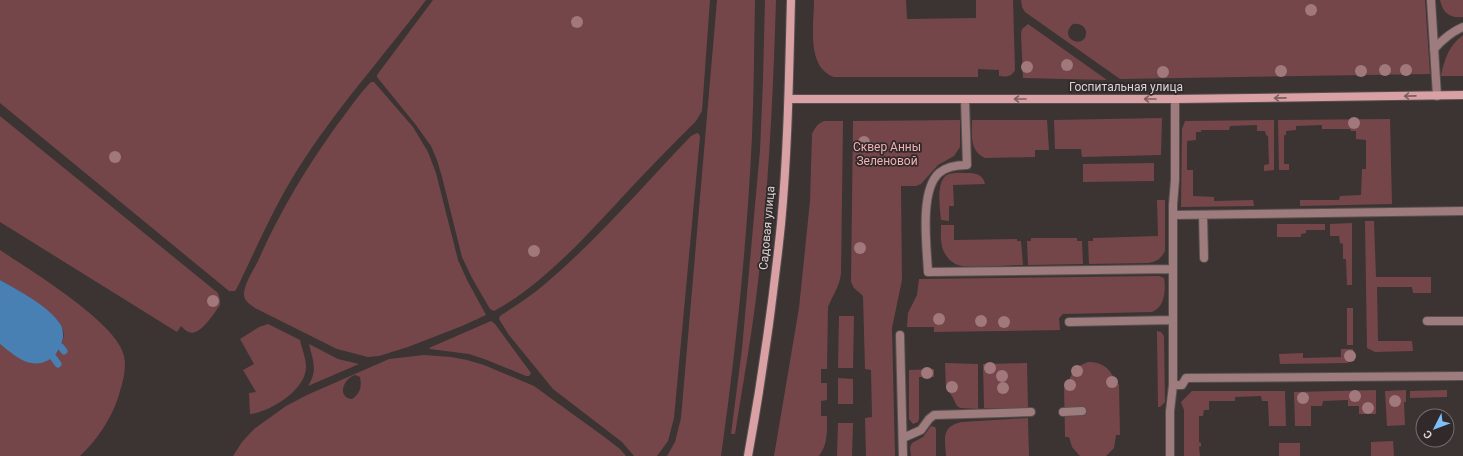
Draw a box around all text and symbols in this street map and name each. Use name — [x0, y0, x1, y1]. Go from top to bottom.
street label: Госпитальная улица — [1069, 80, 1183, 94]
one-way arrow — [1404, 92, 1417, 100]
one-way arrow — [1274, 94, 1287, 101]
one-way arrow — [1014, 95, 1027, 103]
one-way arrow — [1144, 95, 1157, 103]
park label: Сквер Анны Зеленовой — [853, 140, 921, 168]
street label: Садовая улица — [756, 185, 778, 271]
north arrow — [1415, 408, 1455, 448]
text: С — [1421, 427, 1435, 441]

